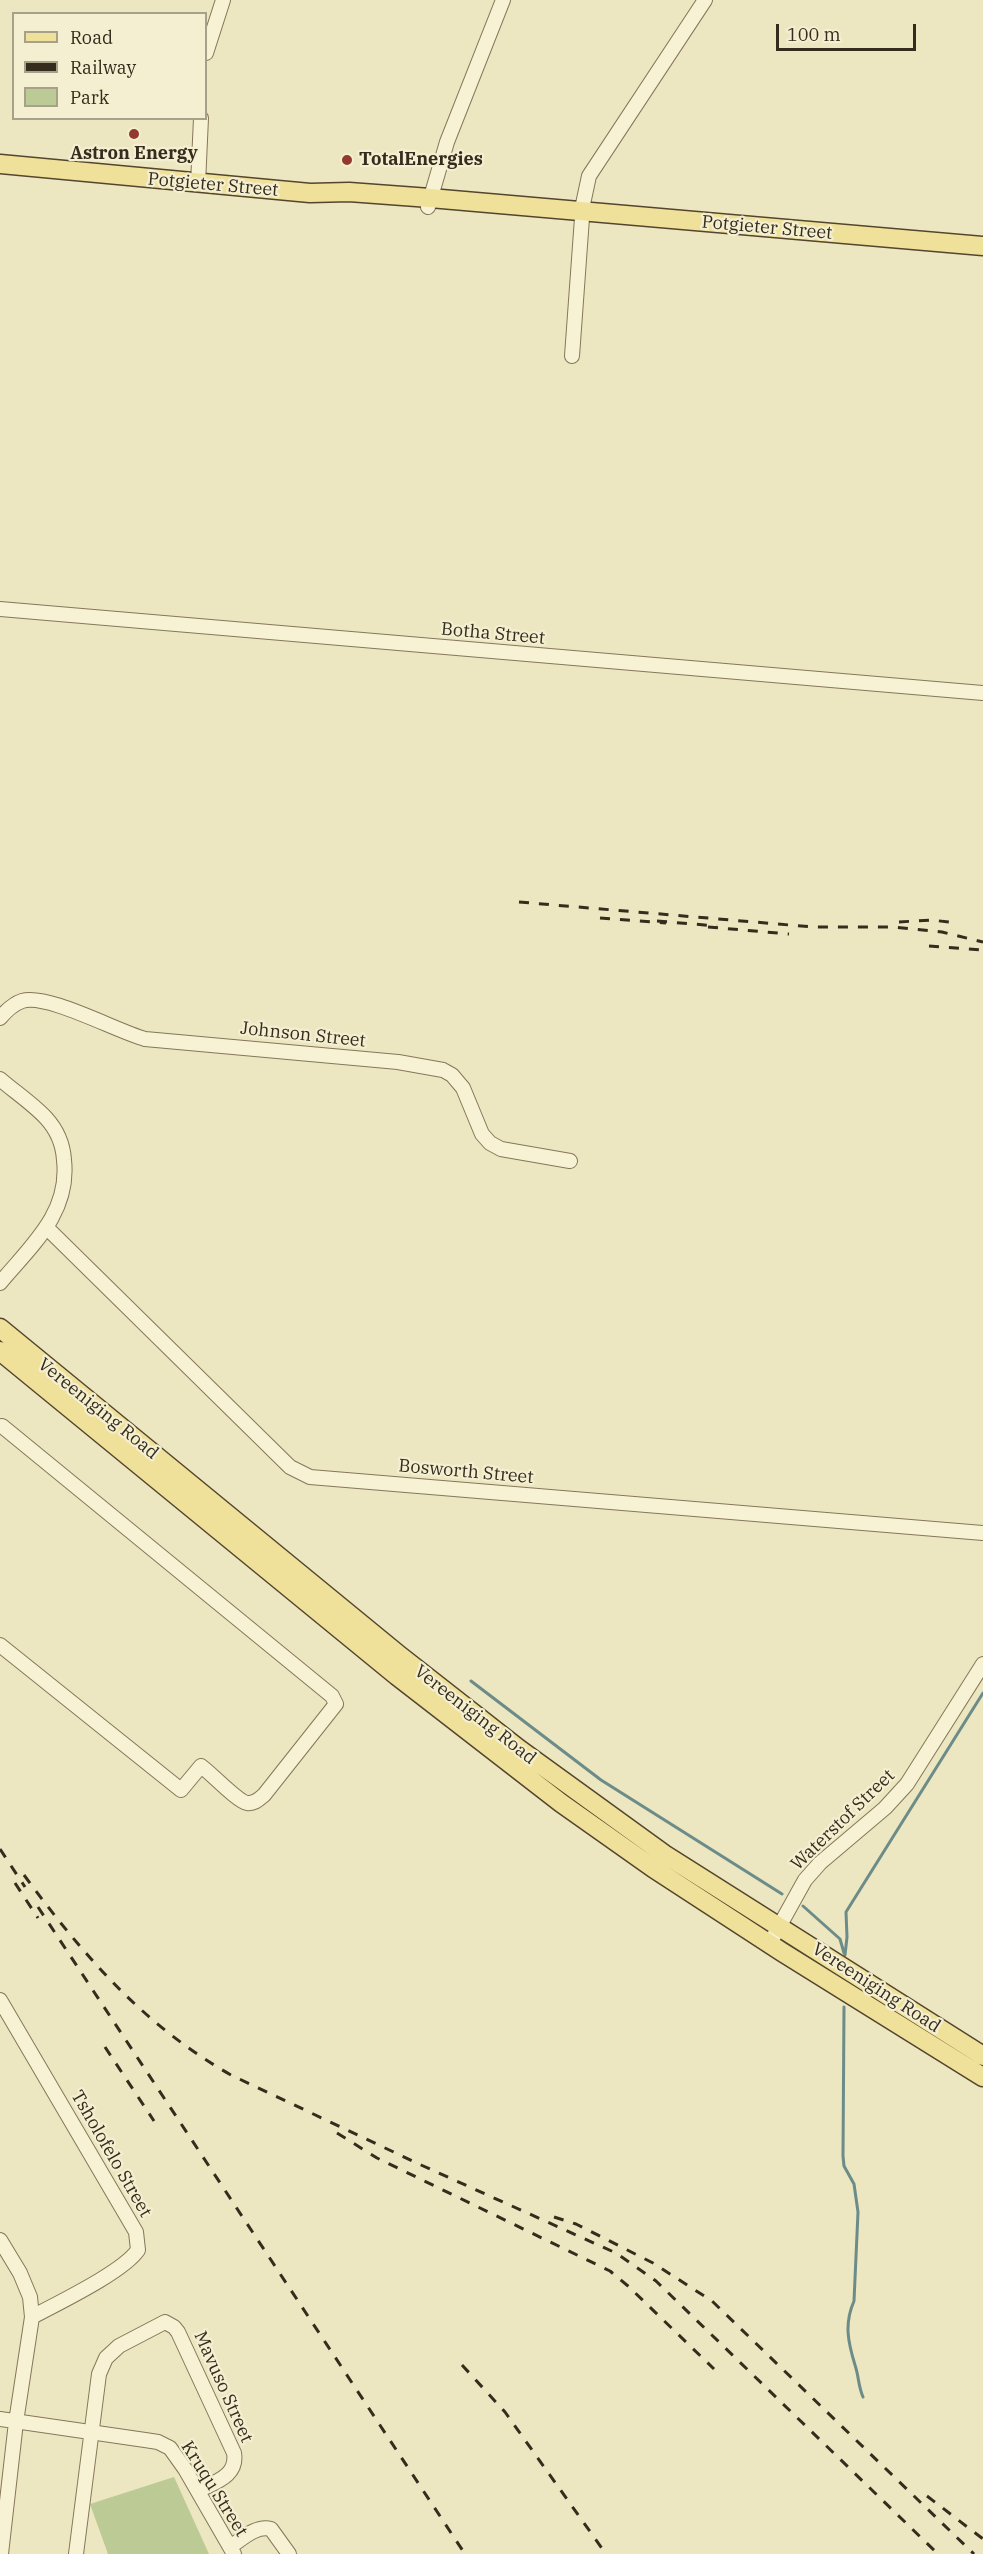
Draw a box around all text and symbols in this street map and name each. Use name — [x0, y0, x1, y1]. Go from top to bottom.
legend — [12, 12, 207, 120]
scale bar — [779, 12, 918, 50]
text: 100 m — [787, 23, 841, 46]
text: Road — [70, 26, 113, 49]
text: Railway — [70, 56, 136, 79]
text: Park — [70, 86, 109, 109]
marker: Astron Energy — [127, 127, 141, 141]
place label: Astron Energy — [70, 143, 198, 165]
place label: TotalEnergies — [359, 149, 483, 171]
marker: TotalEnergies — [340, 153, 354, 167]
street label: Potgieter Street — [147, 169, 279, 201]
street label: Potgieter Street — [701, 212, 833, 244]
street label: Botha Street — [440, 619, 546, 649]
street label: Johnson Street — [239, 1018, 367, 1052]
street label: Vereeniging Road — [33, 1354, 163, 1464]
street label: Bosworth Street — [398, 1455, 534, 1489]
street label: Vereeniging Road — [410, 1661, 540, 1769]
street label: Waterstof Street — [787, 1765, 899, 1875]
street label: Vereeniging Road — [808, 1938, 944, 2038]
street label: Tsholofelo Street — [66, 2087, 156, 2221]
street label: Mavuso Street — [189, 2328, 257, 2446]
street label: Kruqu Street — [176, 2437, 252, 2541]

